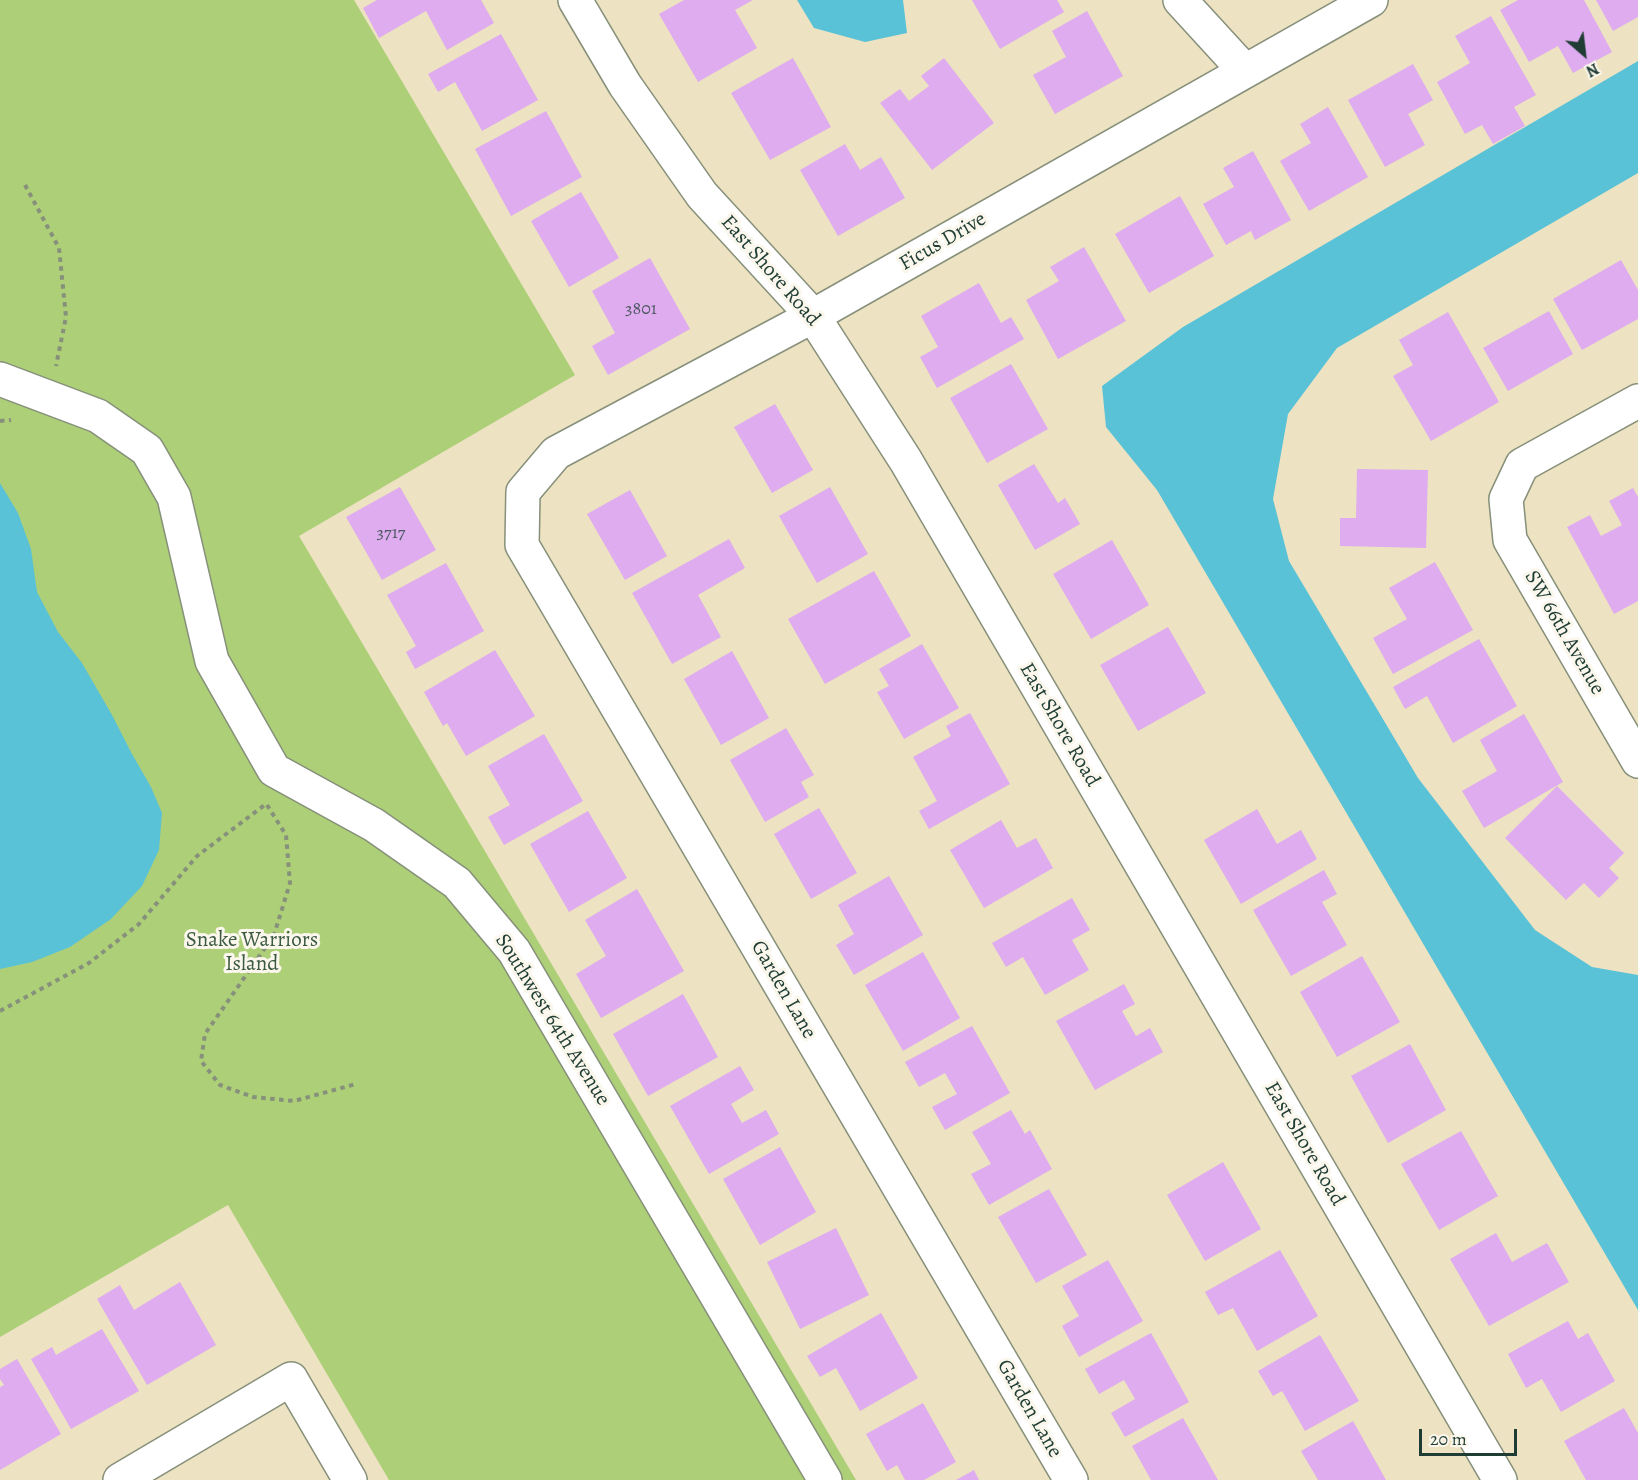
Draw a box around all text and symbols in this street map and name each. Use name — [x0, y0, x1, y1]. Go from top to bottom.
north arrow — [1554, 24, 1614, 84]
text: N — [1582, 57, 1603, 82]
street label: Ficus Drive — [895, 207, 991, 277]
street label: East Shore Road — [715, 210, 825, 332]
house number: 3801 — [625, 299, 657, 321]
house number: 3717 — [377, 523, 405, 545]
street label: SW 66th Avenue — [1518, 566, 1610, 700]
street label: East Shore Road — [1013, 659, 1105, 791]
park label: Snake Warriors Island — [186, 928, 318, 978]
street label: Southwest 64th Avenue — [489, 929, 615, 1111]
street label: Garden Lane — [745, 936, 821, 1044]
street label: East Shore Road — [1258, 1078, 1350, 1210]
street label: Garden Lane — [991, 1355, 1067, 1463]
scale bar — [1422, 1417, 1520, 1455]
text: 20 m — [1430, 1427, 1467, 1451]

